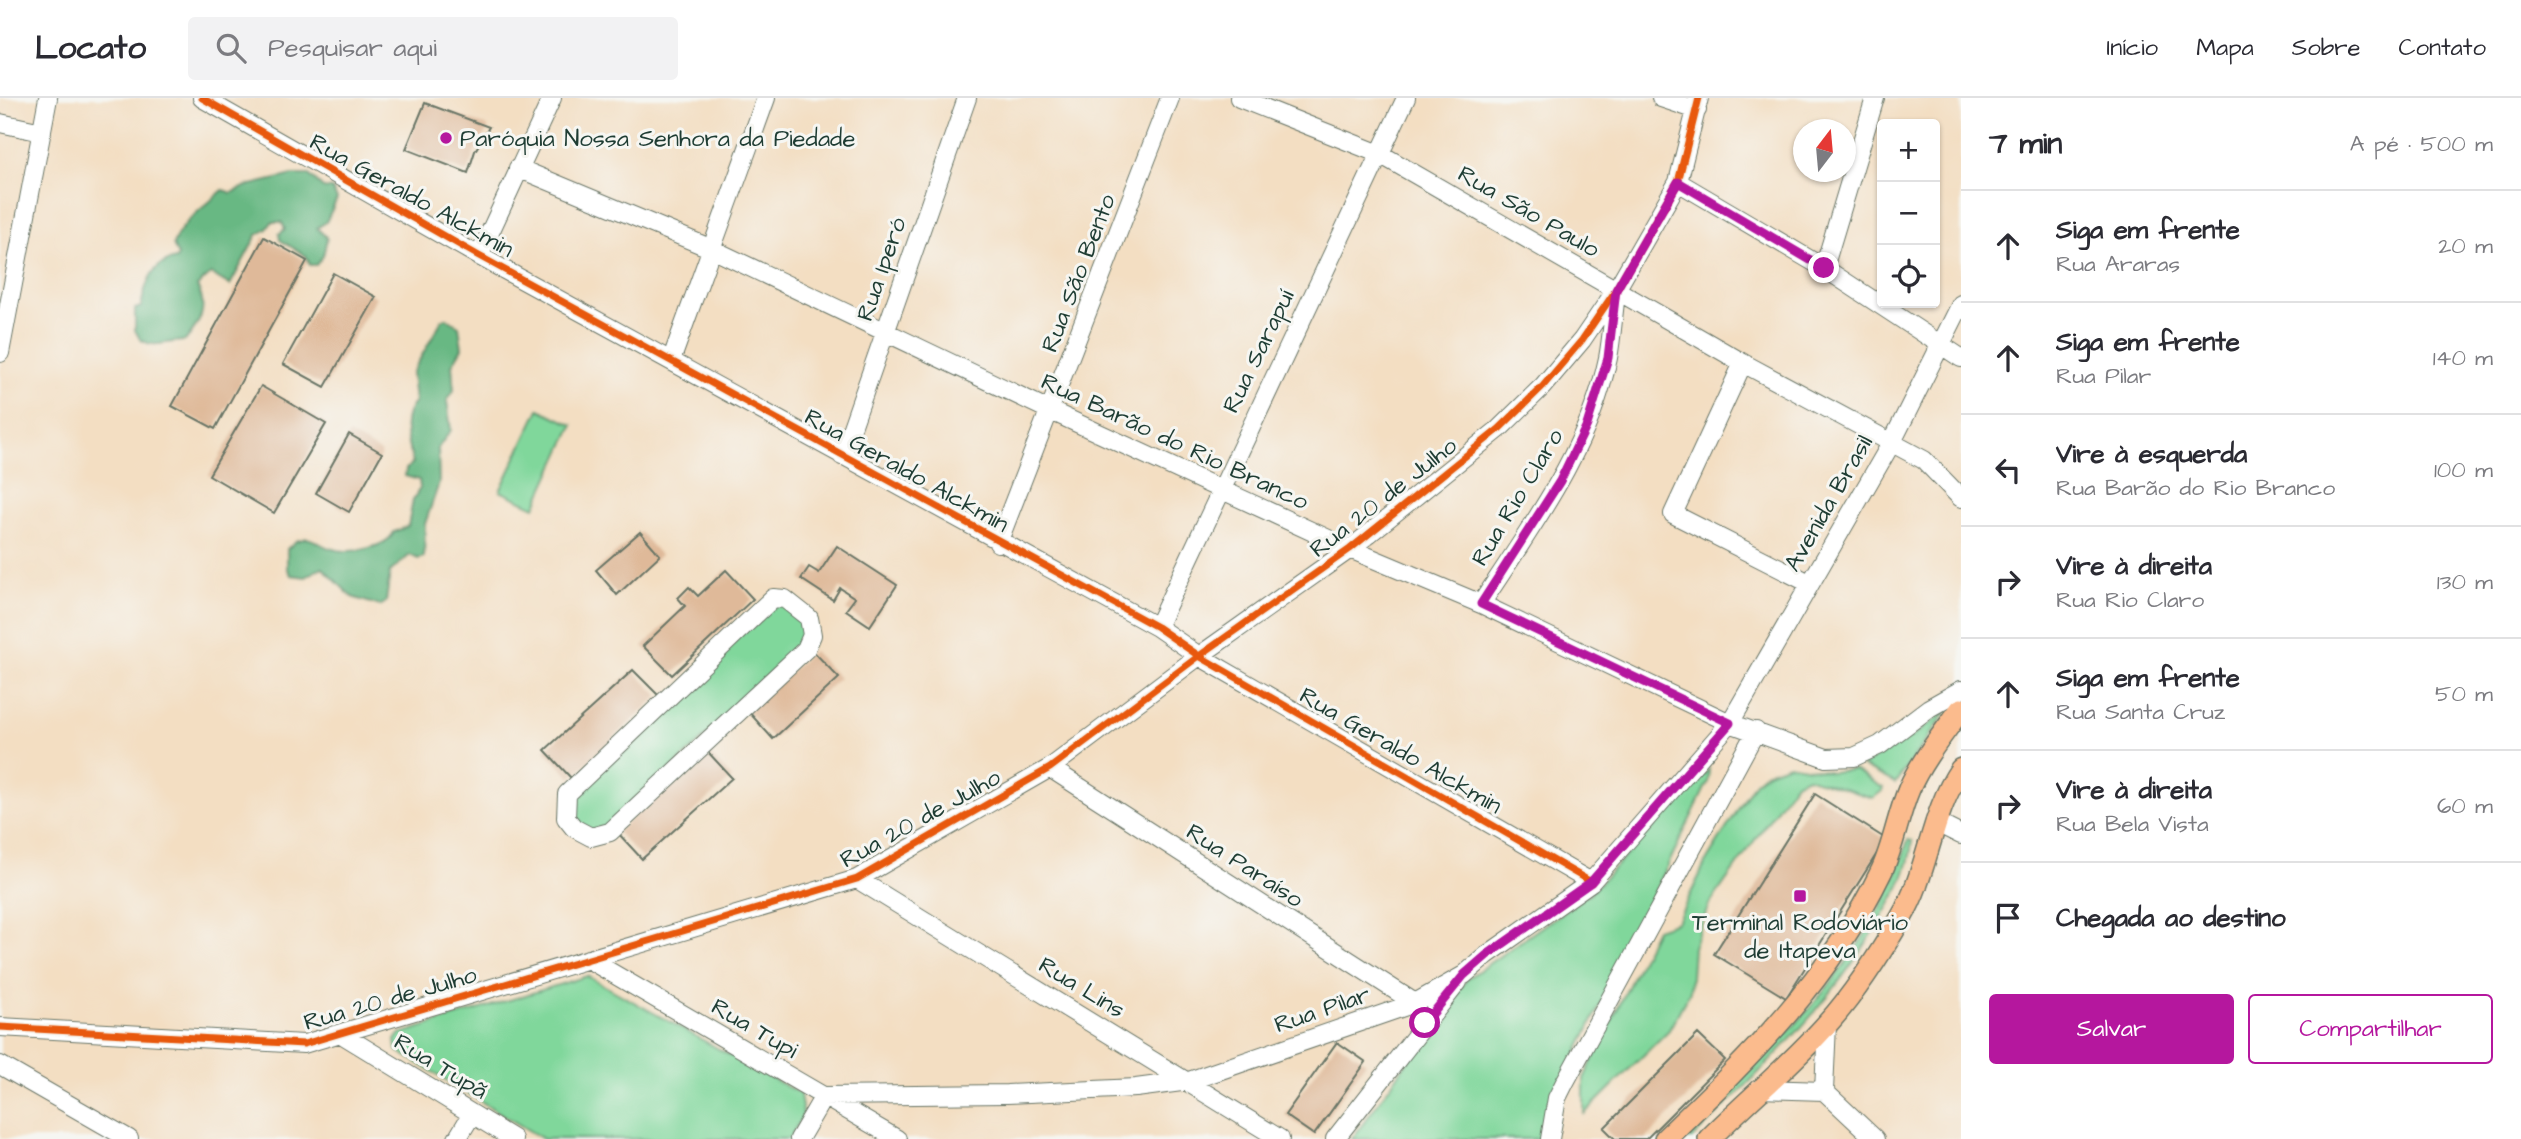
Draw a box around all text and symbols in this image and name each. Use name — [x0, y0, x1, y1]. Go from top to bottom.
search box — [188, 17, 678, 80]
text: Locato — [35, 25, 146, 71]
icon: search — [212, 29, 250, 67]
text: Pesquisar aqui — [268, 30, 437, 66]
text: Início — [2107, 31, 2158, 65]
text: Mapa — [2196, 31, 2254, 65]
text: Sobre — [2292, 31, 2360, 65]
text: Contato — [2398, 31, 2486, 65]
north arrow — [1793, 119, 1856, 182]
map controls — [1877, 119, 1940, 308]
button: + — [1877, 119, 1940, 182]
place label: Paróquia Nossa Senhora da Piedade — [460, 122, 855, 156]
text: 7 min — [1989, 123, 2062, 165]
street label: Rua Geraldo Alckmin — [303, 126, 520, 266]
text: A pé · 500 m — [2350, 128, 2493, 160]
marker: Paróquia Nossa Senhora da Piedade — [438, 130, 454, 146]
street label: Rua São Paulo — [1451, 157, 1606, 267]
button: − — [1877, 182, 1940, 245]
street label: Rua São Bento — [1033, 189, 1125, 357]
street label: Rua Iperó — [848, 212, 916, 326]
text: Siga em frente — [2056, 212, 2240, 248]
icon: ahead — [1989, 227, 2027, 265]
text: 20 m — [2438, 230, 2493, 262]
button: locate — [1877, 245, 1940, 308]
text: Rua Araras — [2056, 248, 2180, 280]
route end — [1808, 252, 1839, 283]
street label: Rua Sarapuí — [1214, 284, 1304, 419]
text: Siga em frente — [2056, 324, 2240, 360]
icon: ahead — [1989, 339, 2027, 377]
text: 140 m — [2433, 342, 2493, 374]
text: Rua Pilar — [2056, 360, 2151, 392]
street label: Rua Barão do Rio Branco — [1035, 365, 1314, 519]
street label: Rua Geraldo Alckmin — [798, 401, 1015, 541]
street label: Rua Rio Claro — [1463, 422, 1573, 573]
street label: Rua 20 de Julho — [1303, 429, 1465, 566]
street label: Avenida Brasil — [1776, 429, 1882, 578]
text: Vire à esquerda — [2056, 436, 2247, 472]
icon: left — [1989, 451, 2027, 489]
text: 100 m — [2434, 454, 2493, 486]
text: Rua Barão do Rio Branco — [2056, 472, 2335, 504]
text: Vire à direita — [2056, 548, 2212, 584]
icon: right — [1989, 563, 2027, 601]
text: 130 m — [2437, 566, 2493, 598]
text: Rua Rio Claro — [2056, 584, 2204, 616]
text: Siga em frente — [2056, 660, 2240, 696]
icon: ahead — [1989, 675, 2027, 713]
text: 50 m — [2435, 678, 2493, 710]
street label: Rua Geraldo Alckmin — [1293, 679, 1508, 823]
text: Rua Santa Cruz — [2056, 696, 2225, 728]
street label: Rua 20 de Julho — [834, 760, 1007, 877]
text: Vire à direita — [2056, 772, 2212, 808]
icon: right — [1989, 787, 2027, 825]
text: 60 m — [2437, 790, 2493, 822]
text: Rua Bela Vista — [2056, 808, 2209, 840]
street label: Rua Paraíso — [1179, 815, 1310, 917]
marker: Terminal Rodoviário de Itapeva — [1792, 888, 1808, 904]
icon: arrive — [1989, 899, 2027, 937]
text: Chegada ao destino — [2056, 900, 2286, 936]
place label: Terminal Rodoviário de Itapeva — [1692, 906, 1909, 968]
street label: Rua Lins — [1032, 949, 1131, 1027]
street label: Rua 20 de Julho — [300, 958, 481, 1040]
street label: Rua Pilar — [1270, 978, 1375, 1042]
street label: Rua Tupi — [705, 990, 805, 1068]
button: Salvar — [1989, 994, 2234, 1064]
button: Compartilhar — [2248, 994, 2493, 1064]
route start — [1409, 1007, 1440, 1038]
street label: Rua Tupã — [387, 1026, 494, 1108]

